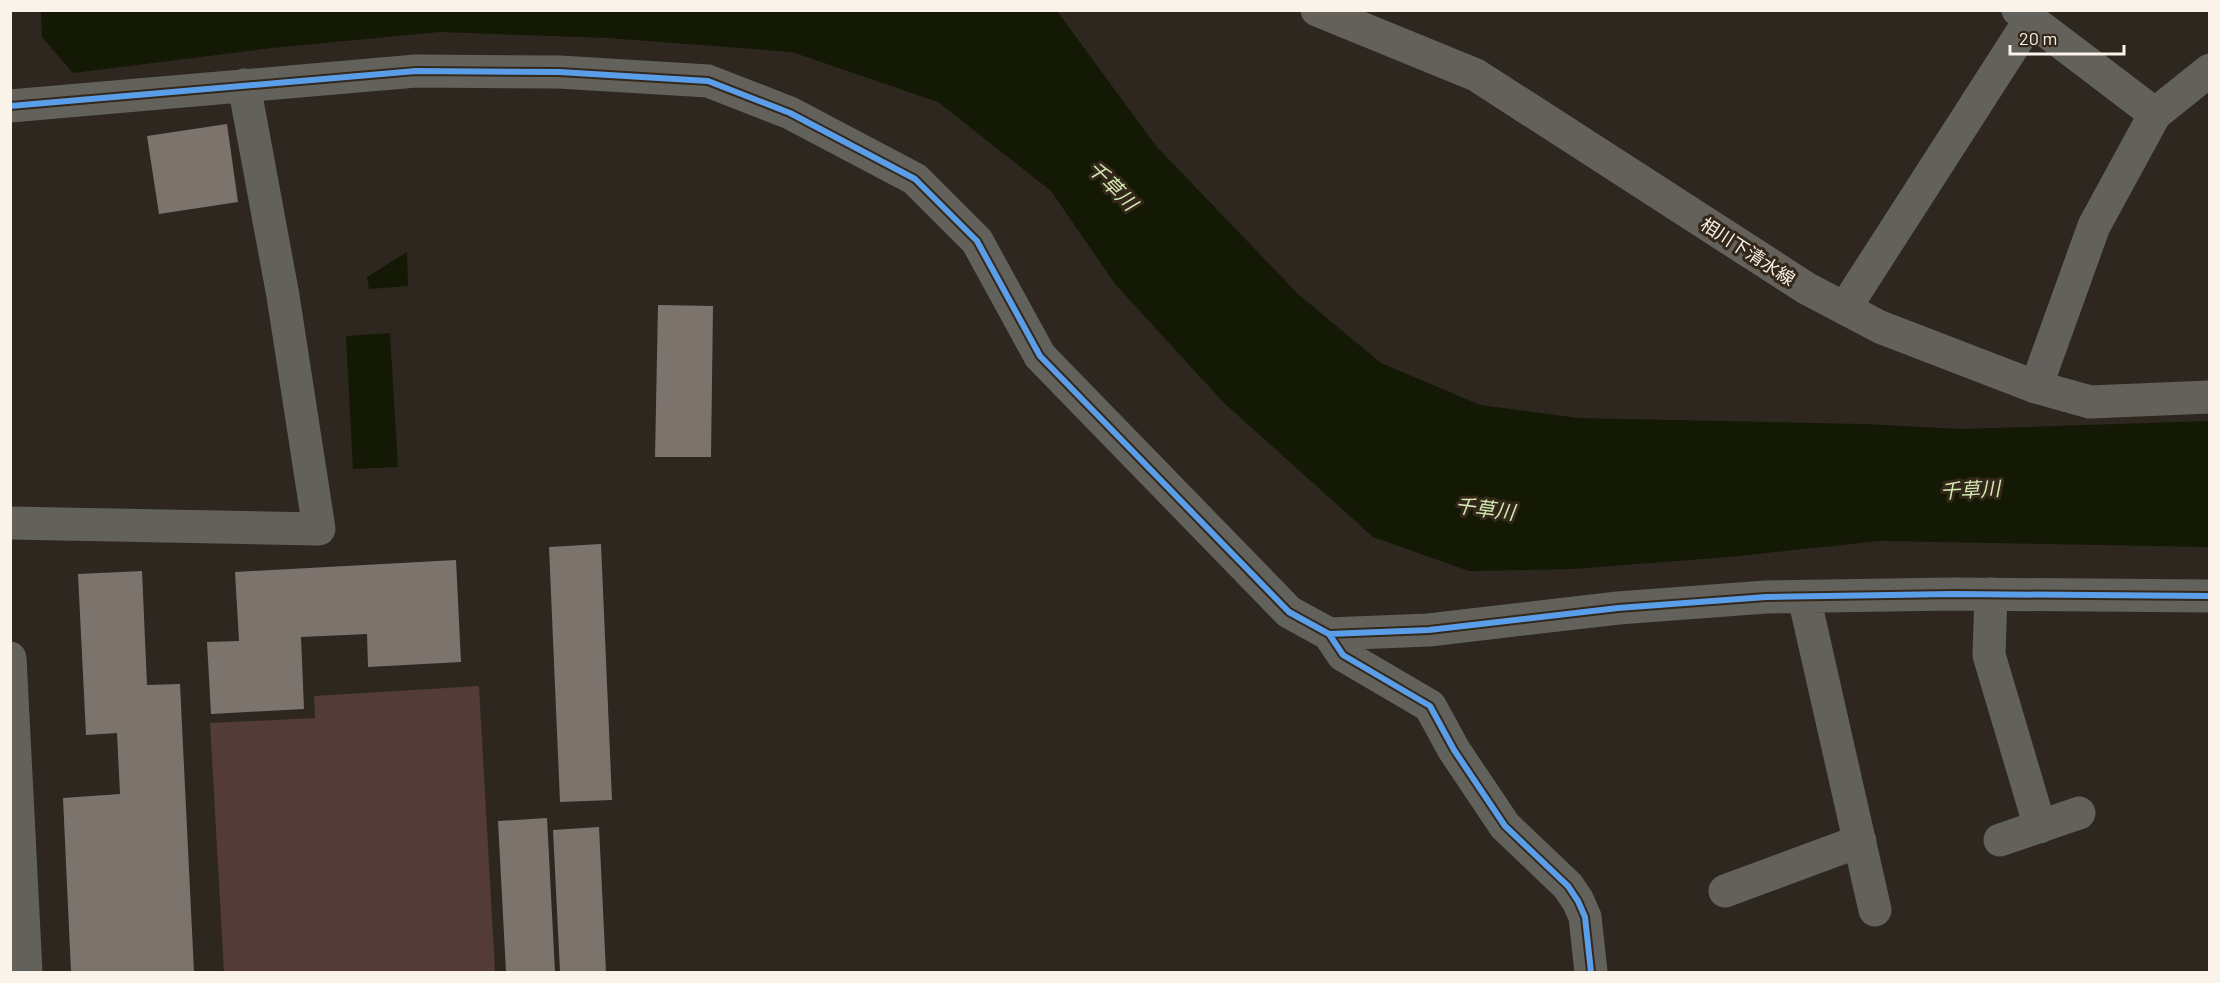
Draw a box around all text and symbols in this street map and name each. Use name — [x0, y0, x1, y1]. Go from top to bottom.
scale bar — [2010, 18, 2124, 56]
text: 20 m — [2019, 27, 2057, 49]
water label: 千草川 — [1083, 155, 1144, 216]
street label: 相川下清水線 — [1697, 212, 1799, 290]
water label: 千草川 — [1939, 475, 2003, 503]
water label: 千草川 — [1454, 492, 1518, 524]

